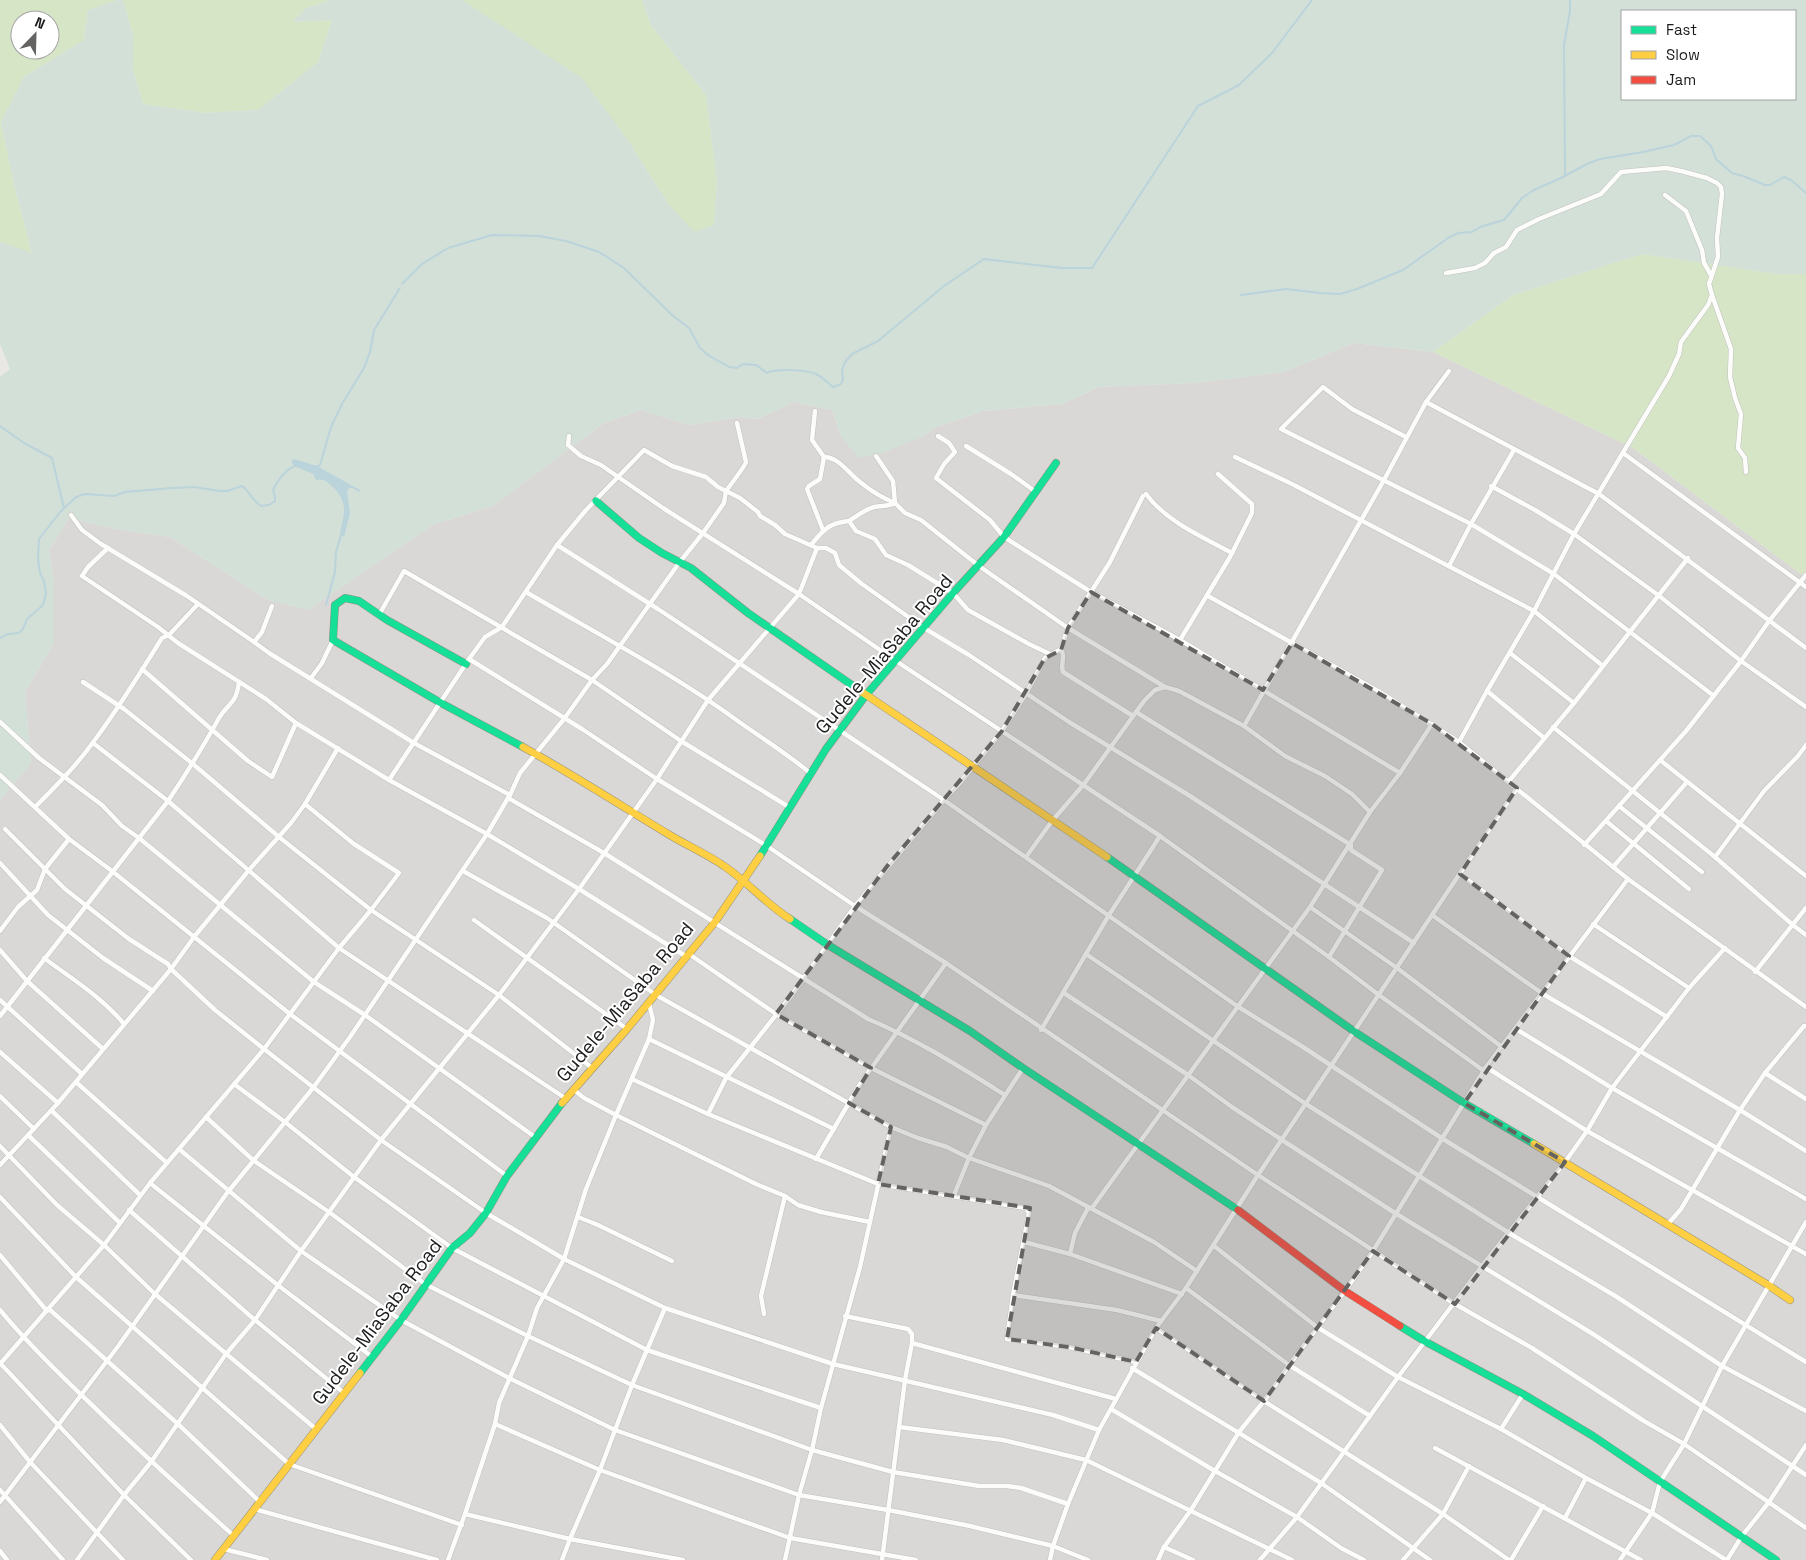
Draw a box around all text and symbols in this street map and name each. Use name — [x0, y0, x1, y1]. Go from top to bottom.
north arrow — [10, 10, 60, 60]
legend — [1621, 10, 1796, 100]
text: N — [32, 13, 48, 33]
text: Fast — [1666, 20, 1697, 39]
text: Slow — [1666, 45, 1700, 64]
text: Jam — [1666, 70, 1696, 89]
street label: Gudele-MiaSaba Road — [810, 569, 958, 739]
street label: Gudele-MiaSaba Road — [551, 917, 699, 1087]
street label: Gudele-MiaSaba Road — [306, 1234, 448, 1410]

